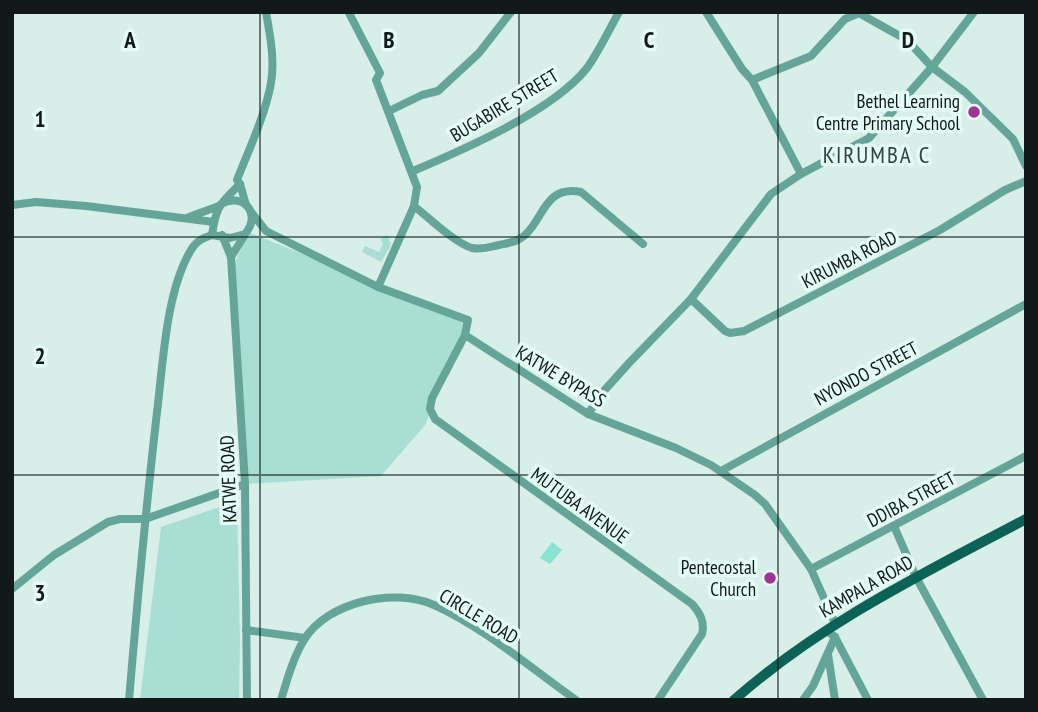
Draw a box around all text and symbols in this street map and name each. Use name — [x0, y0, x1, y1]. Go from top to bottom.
text: A — [123, 25, 136, 54]
text: B — [383, 25, 395, 54]
text: C — [644, 25, 655, 54]
text: D — [902, 25, 914, 54]
street label: BUGABIRE STREET — [445, 63, 563, 147]
place label: Bethel Learning Centre Primary School — [816, 89, 961, 135]
text: 1 — [35, 104, 46, 133]
marker: Bethel Learning Centre Primary School — [966, 104, 982, 120]
district label: KIRUMBA C — [823, 140, 931, 169]
street label: KIRUMBA ROAD — [797, 225, 901, 293]
street label: NYONDO STREET — [810, 335, 922, 410]
street label: KATWE BYPASS — [512, 340, 610, 412]
text: 2 — [35, 341, 46, 370]
street label: KATWE ROAD — [214, 435, 242, 523]
street label: MUTUBA AVENUE — [527, 462, 633, 548]
street label: DDIBA STREET — [863, 466, 960, 532]
street label: KAMPALA ROAD — [815, 549, 917, 623]
place label: Pentecostal Church — [681, 555, 757, 601]
marker: Pentecostal Church — [762, 570, 778, 586]
text: 3 — [35, 578, 46, 607]
street label: CIRCLE ROAD — [435, 583, 523, 649]

